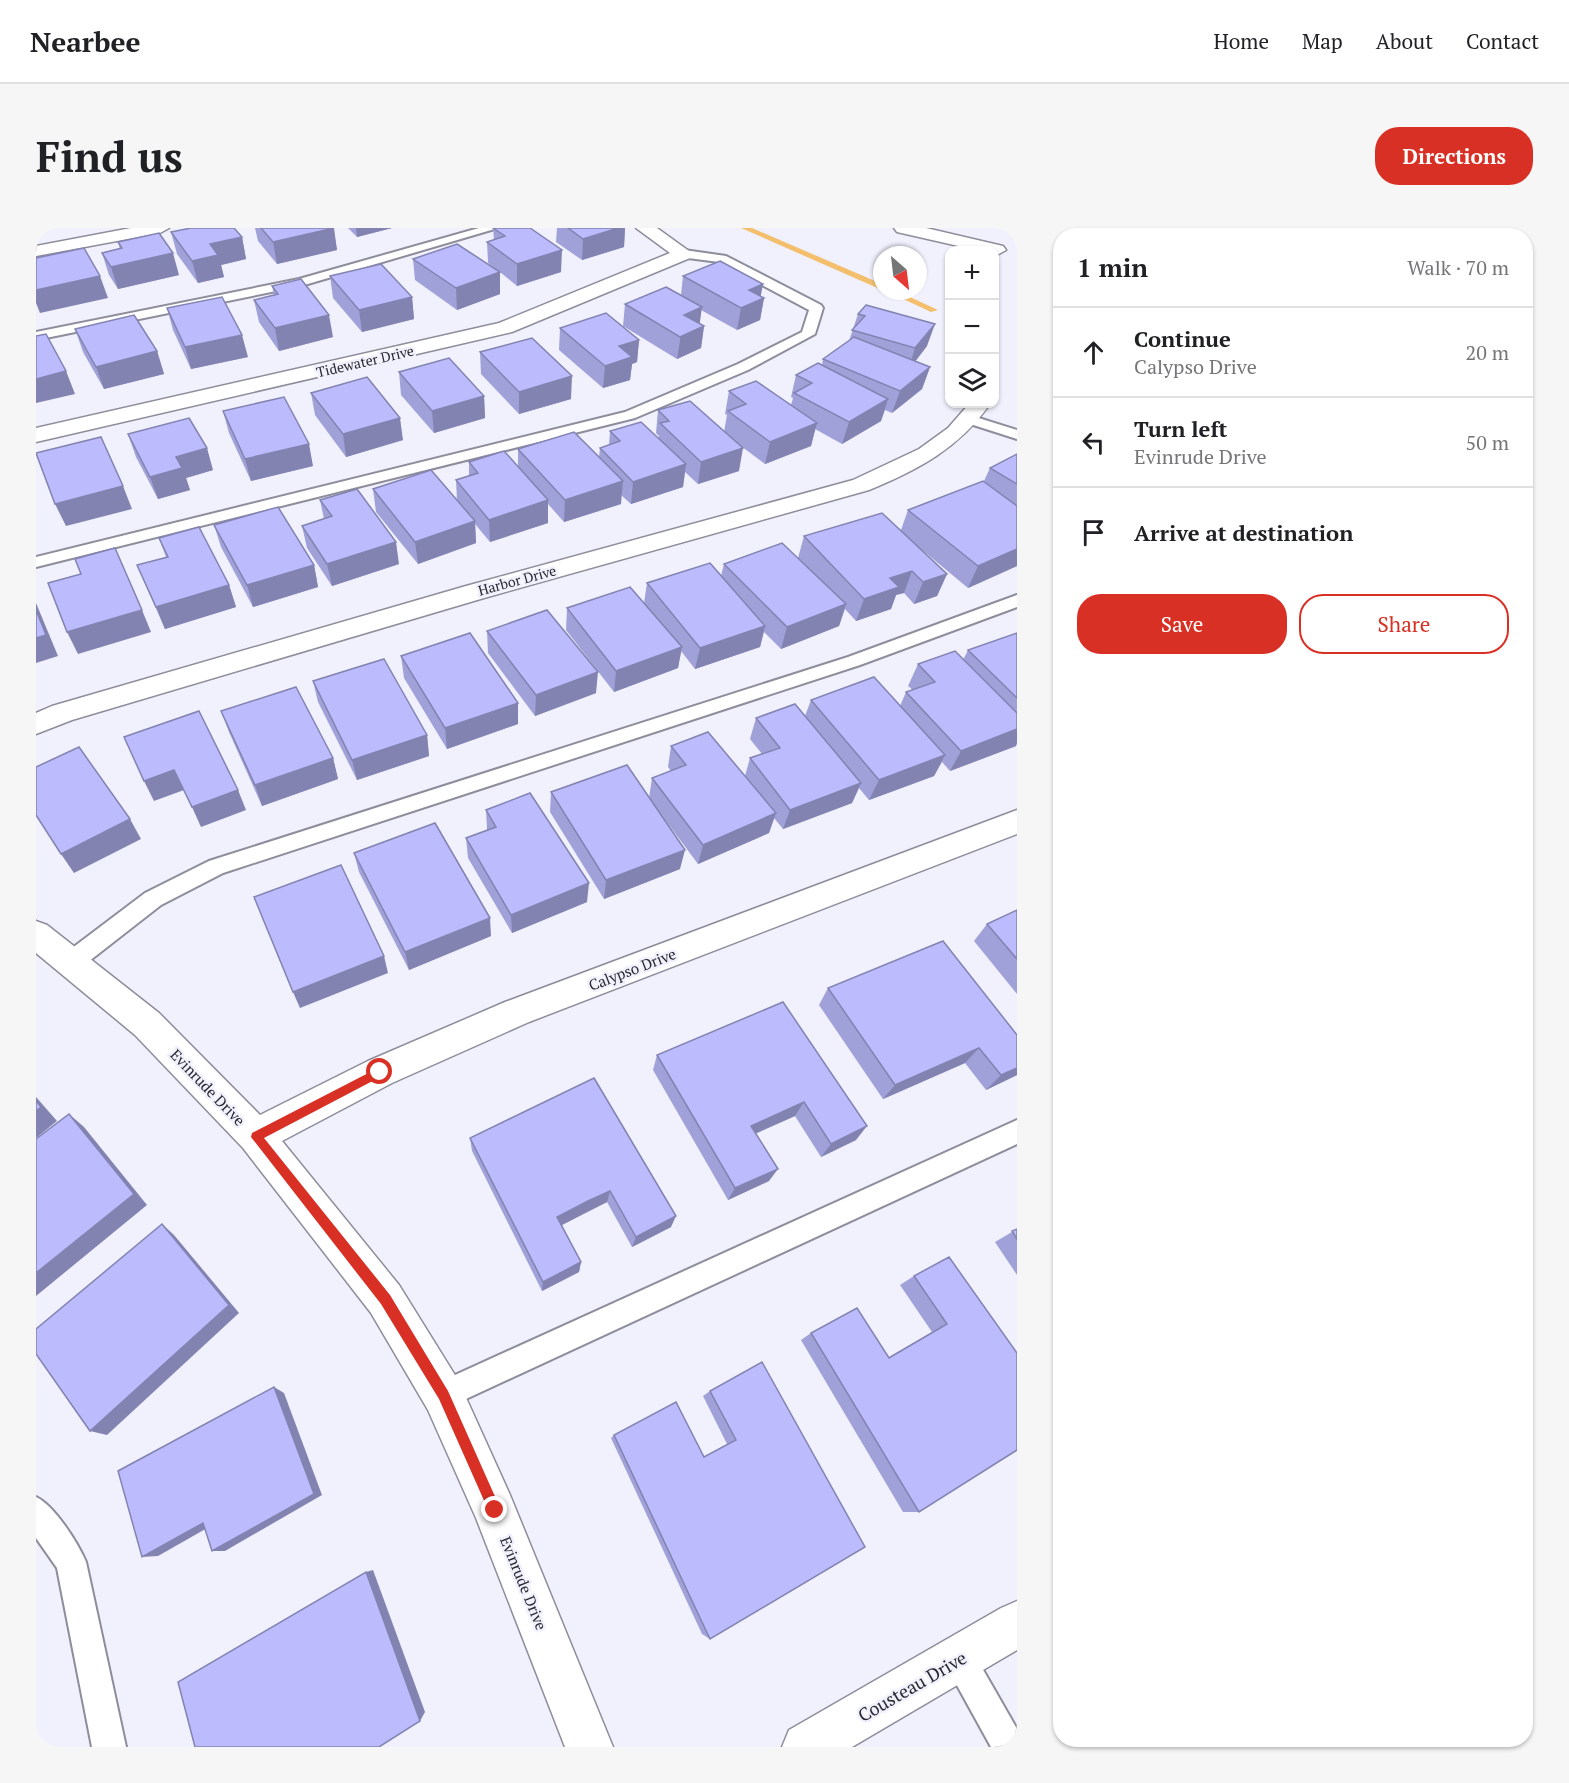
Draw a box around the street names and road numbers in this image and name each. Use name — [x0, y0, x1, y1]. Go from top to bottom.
street label: Tidewater Drive — [314, 341, 416, 381]
street label: Harbor Drive — [476, 560, 558, 600]
street label: Calypso Drive — [585, 943, 679, 995]
street label: Evinrude Drive — [166, 1044, 250, 1130]
street label: Evinrude Drive — [496, 1533, 552, 1633]
street label: Cousteau Drive — [853, 1645, 971, 1727]

